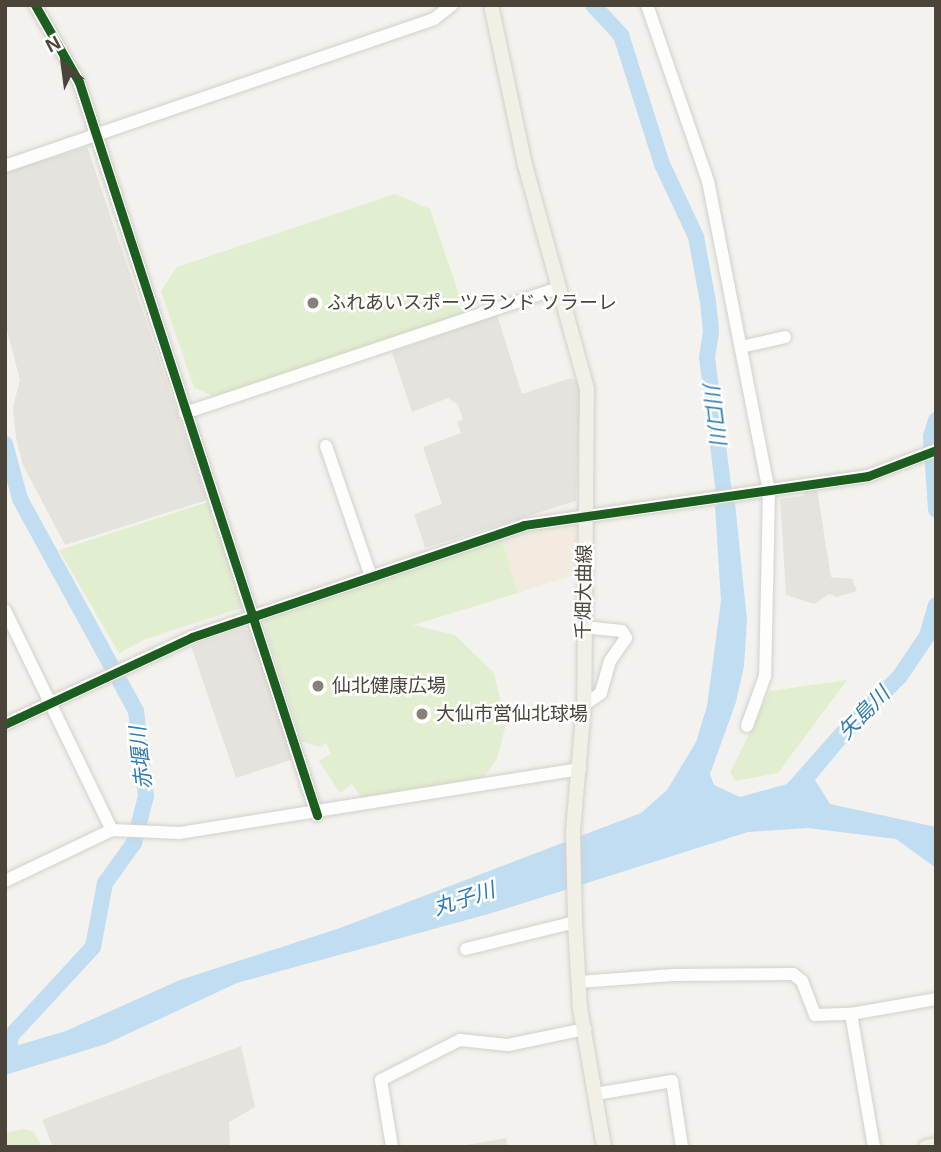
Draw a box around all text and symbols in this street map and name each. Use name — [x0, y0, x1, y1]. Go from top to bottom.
north arrow — [28, 28, 98, 98]
text: N — [42, 32, 64, 57]
place label: ふれあいスポーツランド ソラーレ — [327, 292, 617, 314]
marker: ふれあいスポーツランド ソラーレ — [305, 295, 321, 311]
water label: 川口川 — [698, 380, 730, 446]
street label: 千畑大曲線 — [572, 544, 596, 640]
place label: 仙北健康広場 — [332, 675, 446, 697]
marker: 仙北健康広場 — [310, 678, 326, 694]
water label: 矢島川 — [833, 682, 895, 744]
place label: 大仙市営仙北球場 — [436, 703, 588, 725]
marker: 大仙市営仙北球場 — [414, 706, 430, 722]
water label: 赤堰川 — [125, 725, 157, 791]
water label: 丸子川 — [430, 877, 498, 921]

